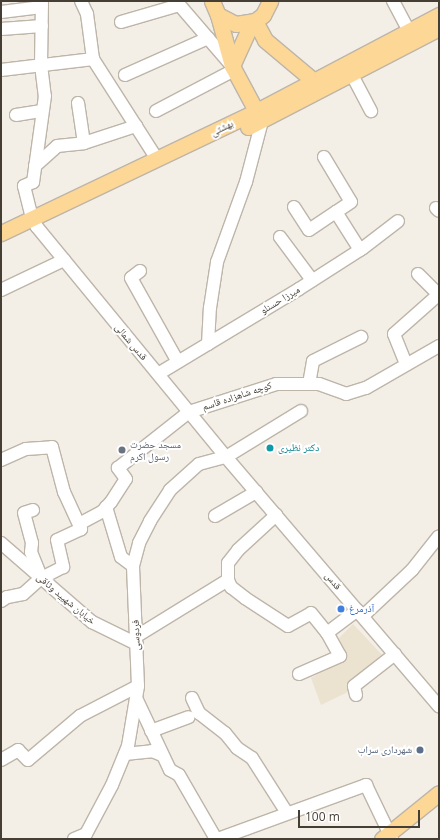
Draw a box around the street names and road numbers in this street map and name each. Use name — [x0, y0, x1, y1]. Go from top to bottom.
street label: بهشتی — [209, 117, 235, 139]
street label: میرزا حسنلو — [258, 284, 302, 316]
street label: قدس شمالی — [112, 321, 150, 363]
street label: کوچه شاهزاده قاسم — [201, 379, 273, 413]
street label: قدس — [322, 570, 344, 592]
street label: خیابان شهیید وثاقی — [34, 571, 98, 627]
street label: فردوسی — [129, 620, 143, 650]

